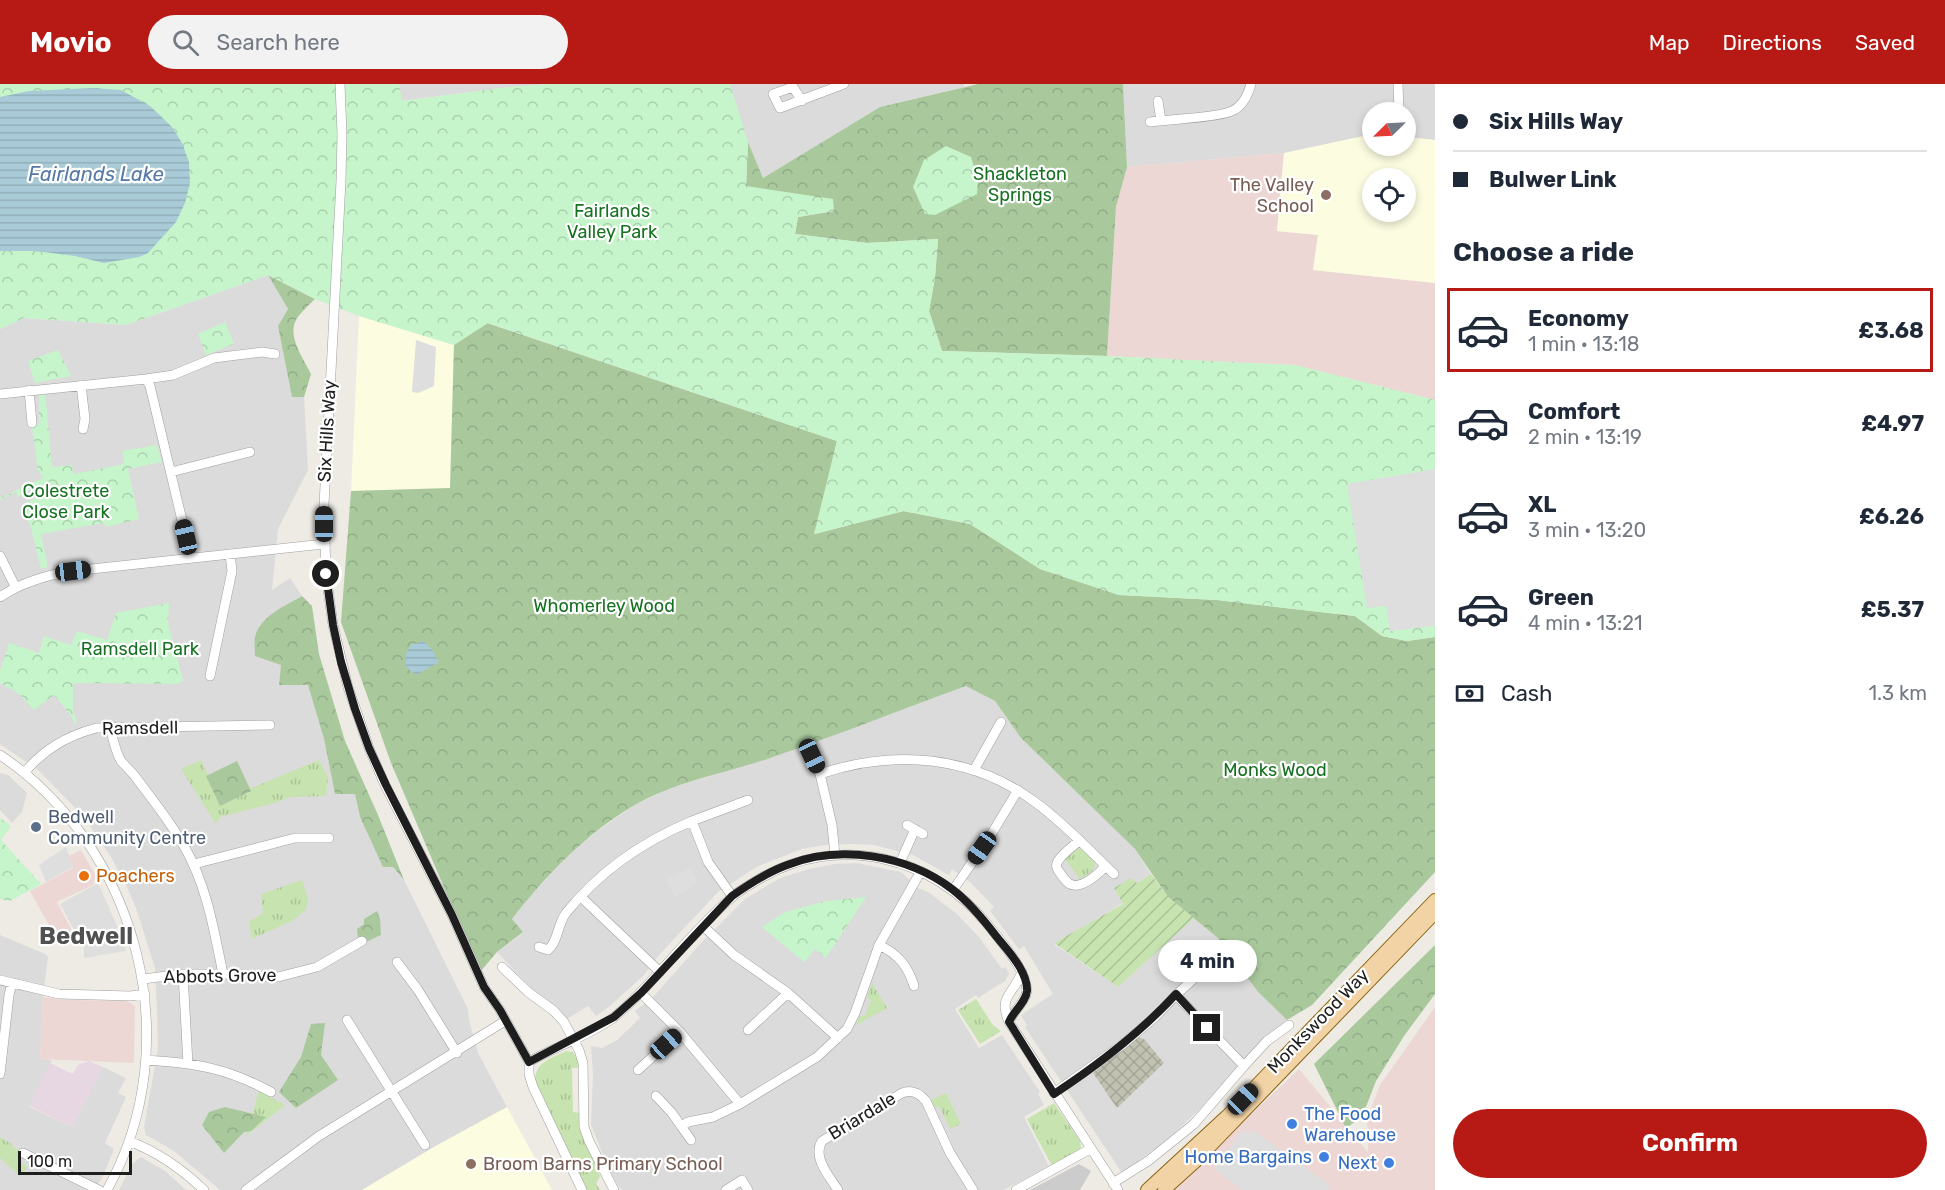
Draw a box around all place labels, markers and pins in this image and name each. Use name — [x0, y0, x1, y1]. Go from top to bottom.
place label: The Valley School — [1230, 174, 1314, 217]
marker: The Valley School — [1319, 188, 1333, 202]
place label: Bedwell Community Centre — [48, 806, 206, 849]
marker: Bedwell Community Centre — [29, 820, 43, 834]
place label: Poachers — [96, 865, 175, 887]
marker: Poachers — [77, 869, 91, 883]
place label: The Food Warehouse — [1304, 1103, 1396, 1146]
marker: The Food Warehouse — [1285, 1117, 1299, 1131]
place label: Home Bargains — [1185, 1146, 1312, 1168]
marker: Home Bargains — [1317, 1150, 1331, 1164]
place label: Next — [1338, 1152, 1377, 1174]
place label: Broom Barns Primary School — [483, 1153, 723, 1175]
marker: Next — [1382, 1156, 1396, 1170]
marker: Broom Barns Primary School — [464, 1157, 478, 1171]

